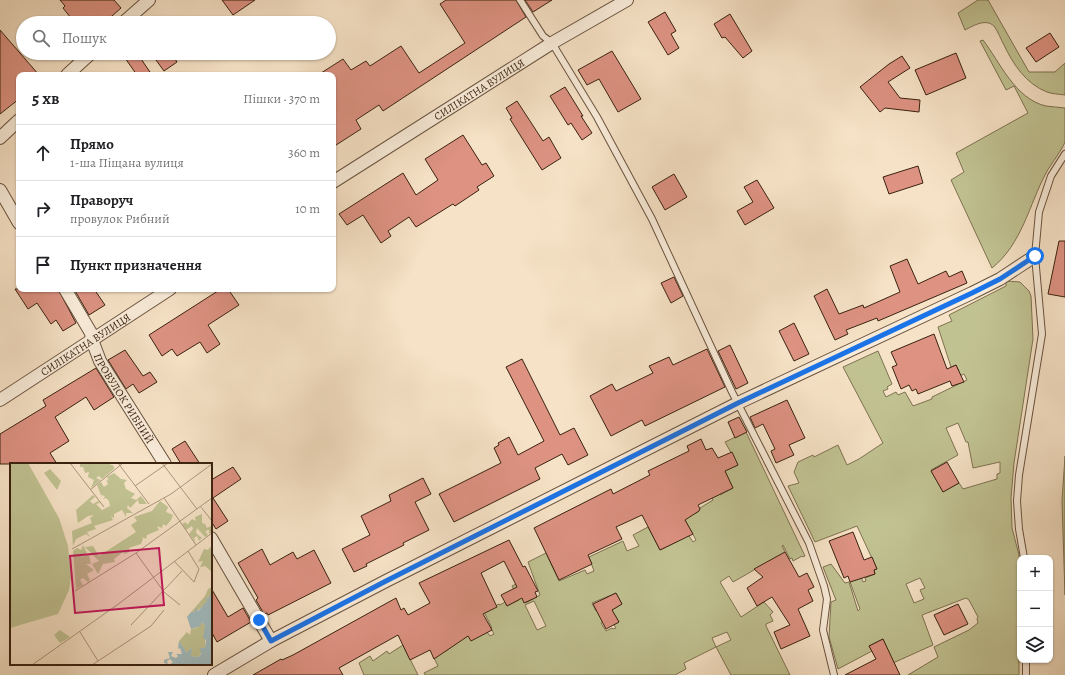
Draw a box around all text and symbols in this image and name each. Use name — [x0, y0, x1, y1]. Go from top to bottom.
search box — [16, 16, 336, 60]
icon: search — [30, 27, 52, 49]
text: Пошук — [62, 28, 107, 48]
street label: СИЛІКАТНА ВУЛИЦЯ — [431, 55, 528, 124]
text: 5 хв — [32, 87, 60, 110]
text: Пішки · 370 m — [243, 90, 320, 107]
text: Прямо — [70, 134, 114, 154]
icon: ahead — [32, 142, 54, 164]
text: 360 m — [288, 144, 320, 161]
text: 1-ша Піщана вулиця — [70, 154, 184, 171]
text: Праворуч — [70, 190, 133, 210]
icon: right — [32, 198, 54, 220]
text: 10 m — [295, 200, 320, 217]
text: провулок Рибний — [70, 210, 170, 227]
route start — [1026, 247, 1044, 265]
icon: arrive — [32, 254, 54, 276]
text: Пункт призначення — [70, 255, 202, 275]
street label: СИЛІКАТНА ВУЛИЦЯ — [38, 310, 134, 380]
street label: ПРОВУЛОК РИБНИЙ — [90, 351, 157, 447]
inset map — [10, 463, 212, 665]
map controls — [1017, 555, 1053, 663]
button: + — [1017, 555, 1053, 591]
button: − — [1017, 591, 1053, 627]
route end — [250, 611, 268, 629]
button: layers — [1017, 627, 1053, 663]

